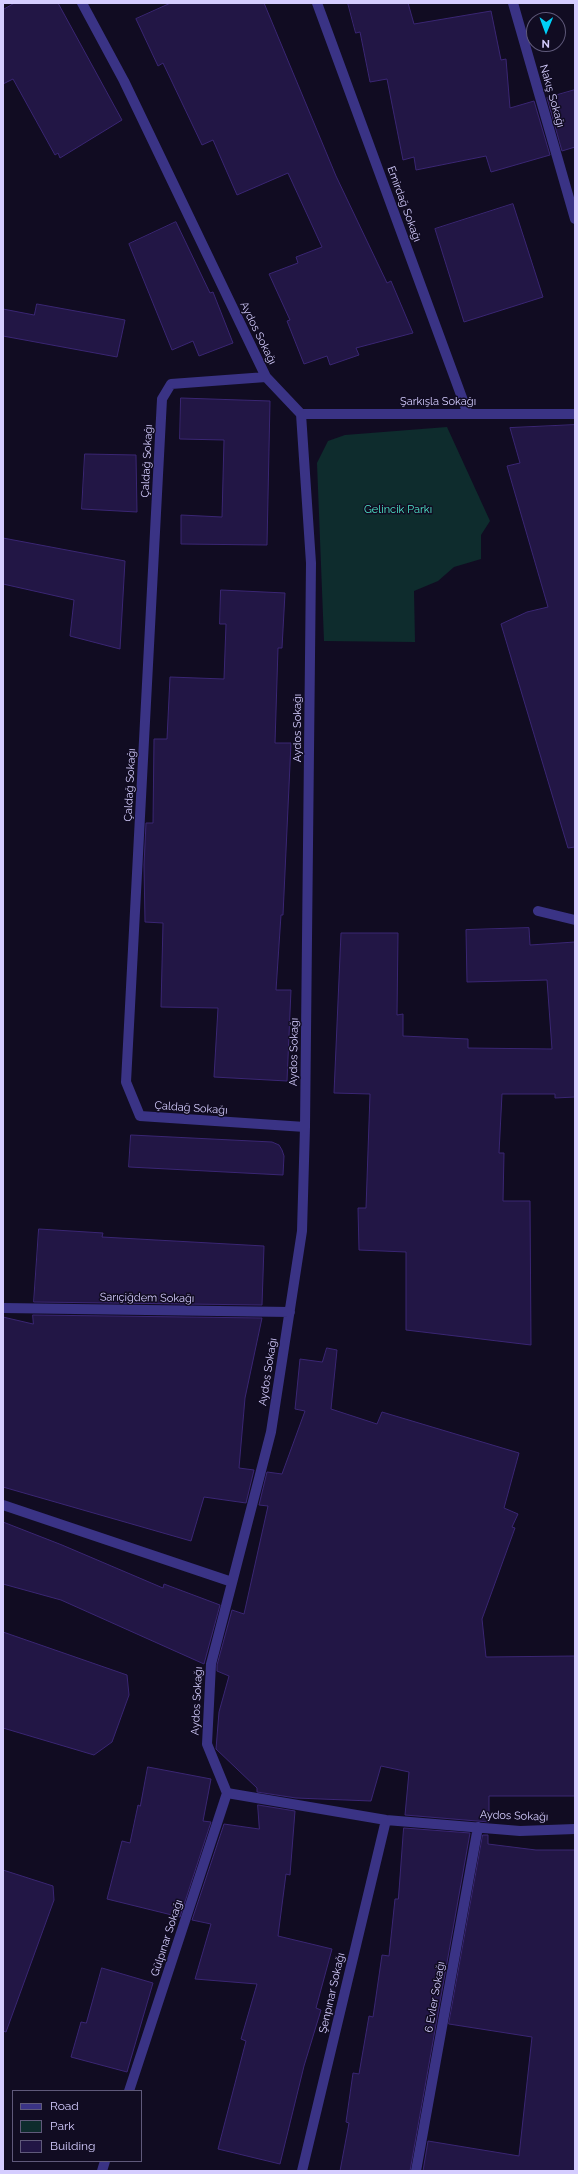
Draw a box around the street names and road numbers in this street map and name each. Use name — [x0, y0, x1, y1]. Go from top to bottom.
street label: Nakış Sokağı — [537, 63, 567, 129]
street label: Emirdağ Sokağı — [384, 164, 424, 244]
street label: Aydos Sokağı — [237, 299, 279, 367]
street label: Şarkışla Sokağı — [400, 395, 476, 409]
street label: Çaldağ Sokağı — [138, 424, 156, 498]
street label: Aydos Sokağı — [291, 694, 305, 762]
street label: Çaldağ Sokağı — [121, 748, 139, 822]
street label: Aydos Sokağı — [287, 1018, 301, 1086]
street label: Çaldağ Sokağı — [154, 1099, 228, 1117]
street label: Sarıçiğdem Sokağı — [100, 1291, 194, 1305]
street label: Aydos Sokağı — [256, 1337, 280, 1407]
street label: Aydos Sokağı — [189, 1666, 205, 1736]
street label: Aydos Sokağı — [480, 1808, 548, 1824]
street label: Gülpınar Sokağı — [148, 1898, 186, 1978]
street label: Şenpınar Sokağı — [316, 1952, 348, 2034]
street label: 6 Evler Sokağı — [422, 1960, 448, 2034]

